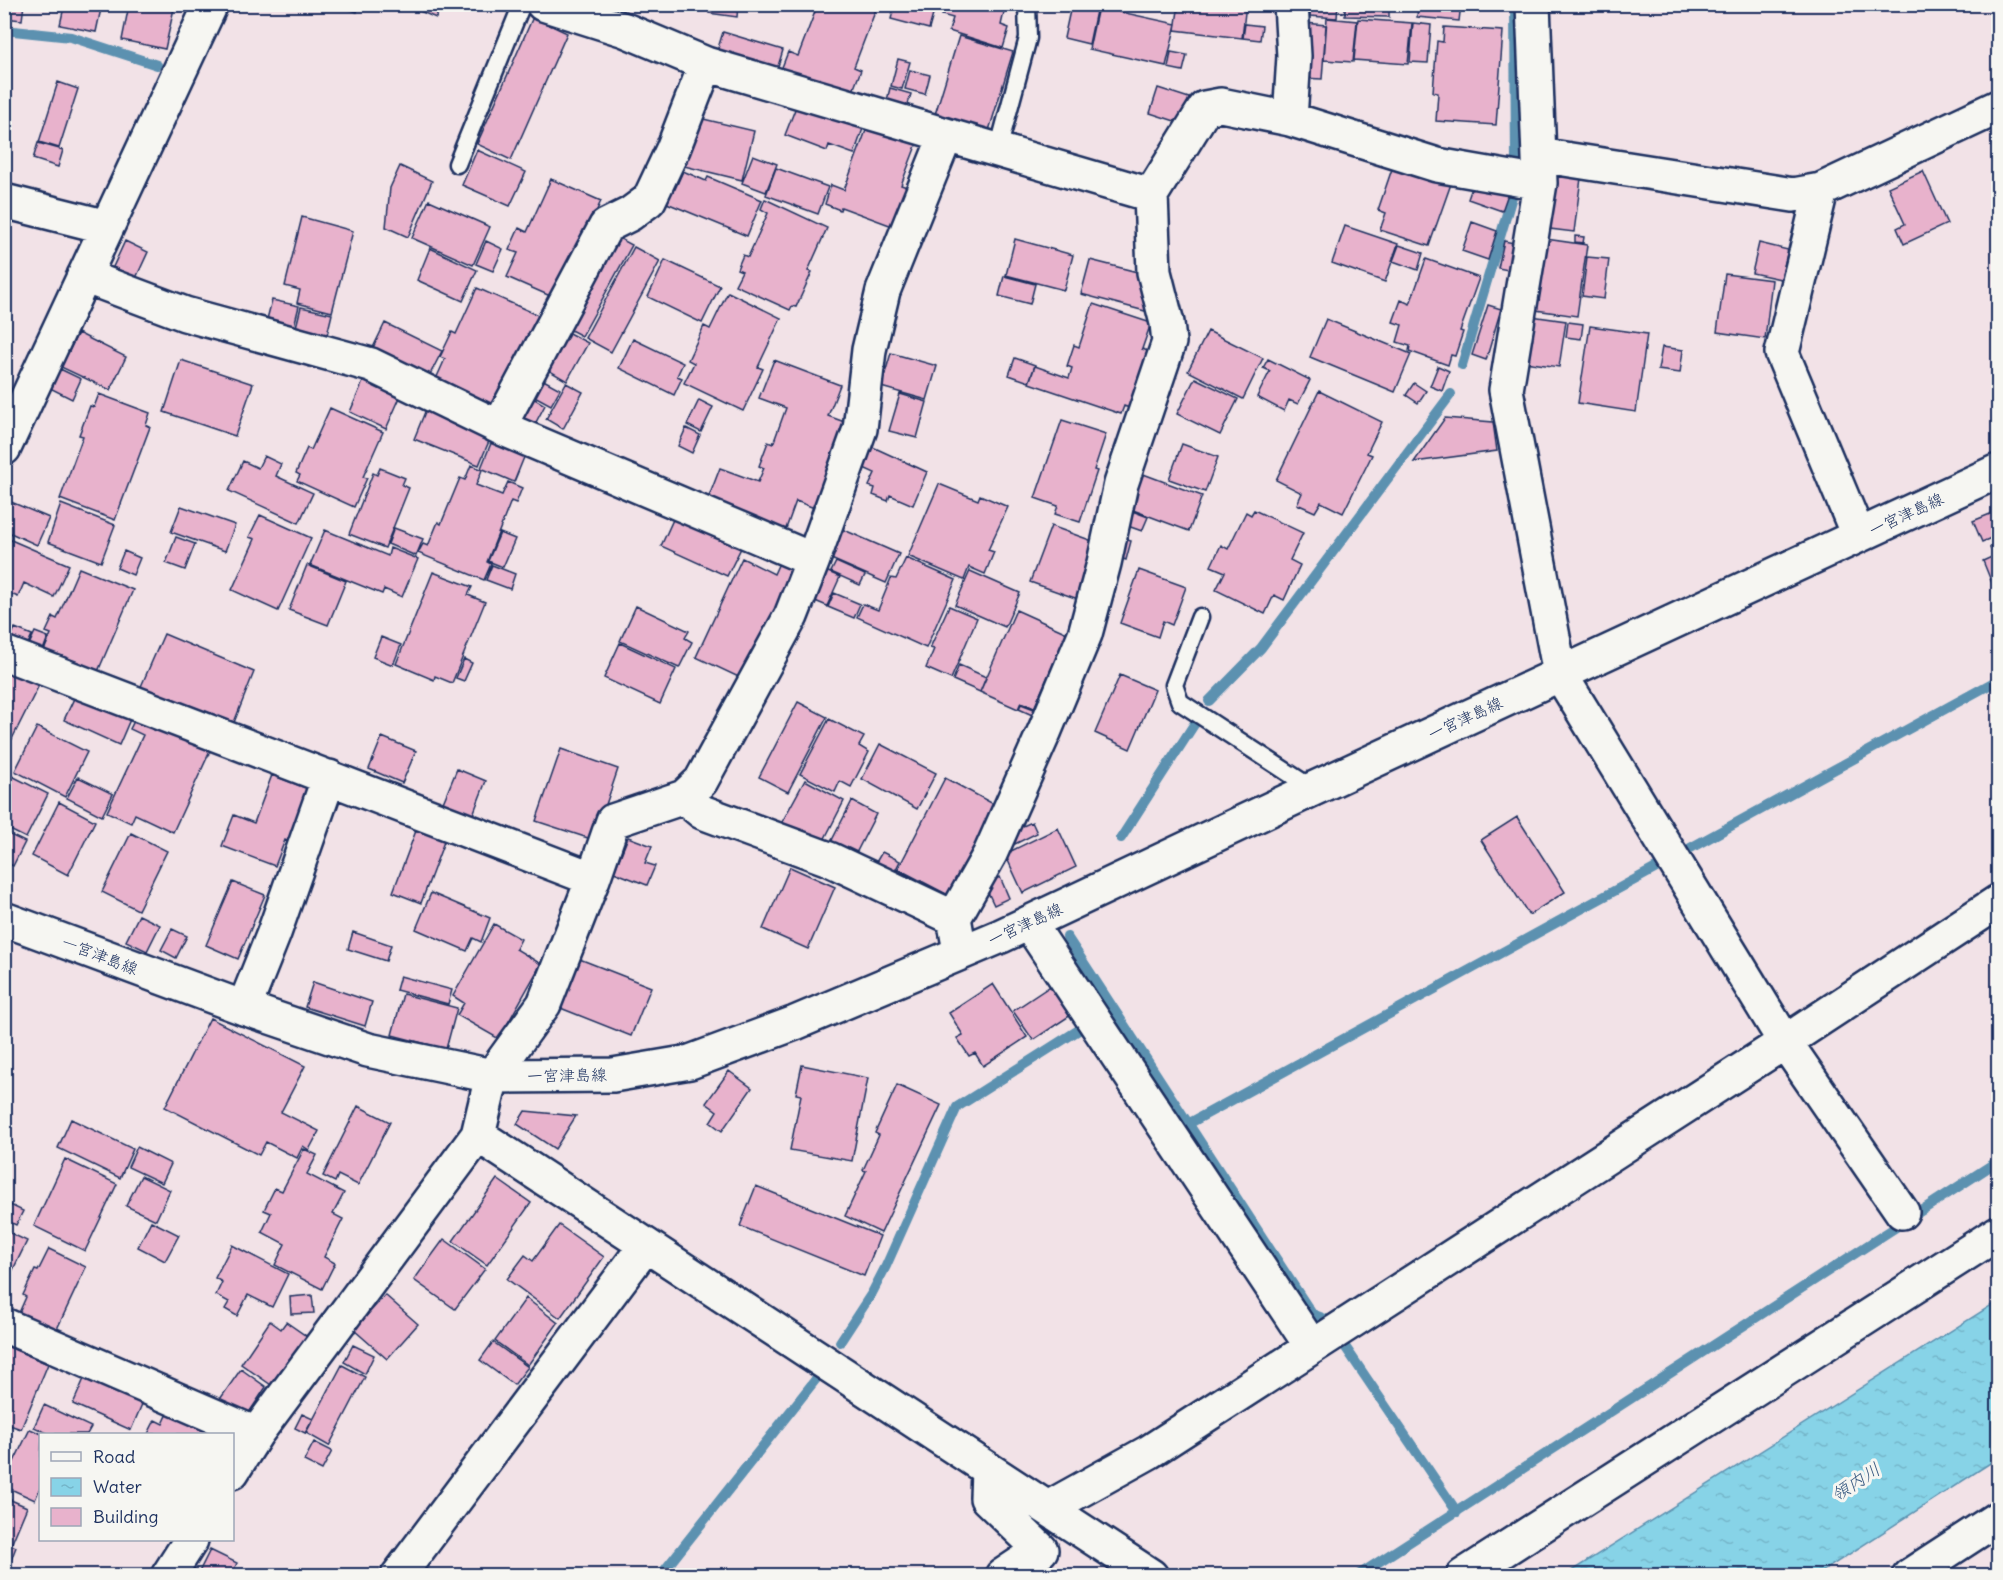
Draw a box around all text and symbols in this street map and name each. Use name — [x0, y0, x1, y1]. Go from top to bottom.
street label: 一宮津島線 — [1866, 488, 1946, 540]
street label: 一宮津島線 — [1425, 692, 1505, 744]
street label: 一宮津島線 — [985, 898, 1065, 950]
street label: 一宮津島線 — [59, 931, 141, 979]
street label: 一宮津島線 — [527, 1064, 607, 1086]
legend — [39, 1433, 234, 1541]
text: Road — [93, 1445, 136, 1468]
water label: 領内川 — [1827, 1457, 1885, 1506]
text: Water — [93, 1475, 143, 1498]
text: Building — [93, 1505, 158, 1528]

